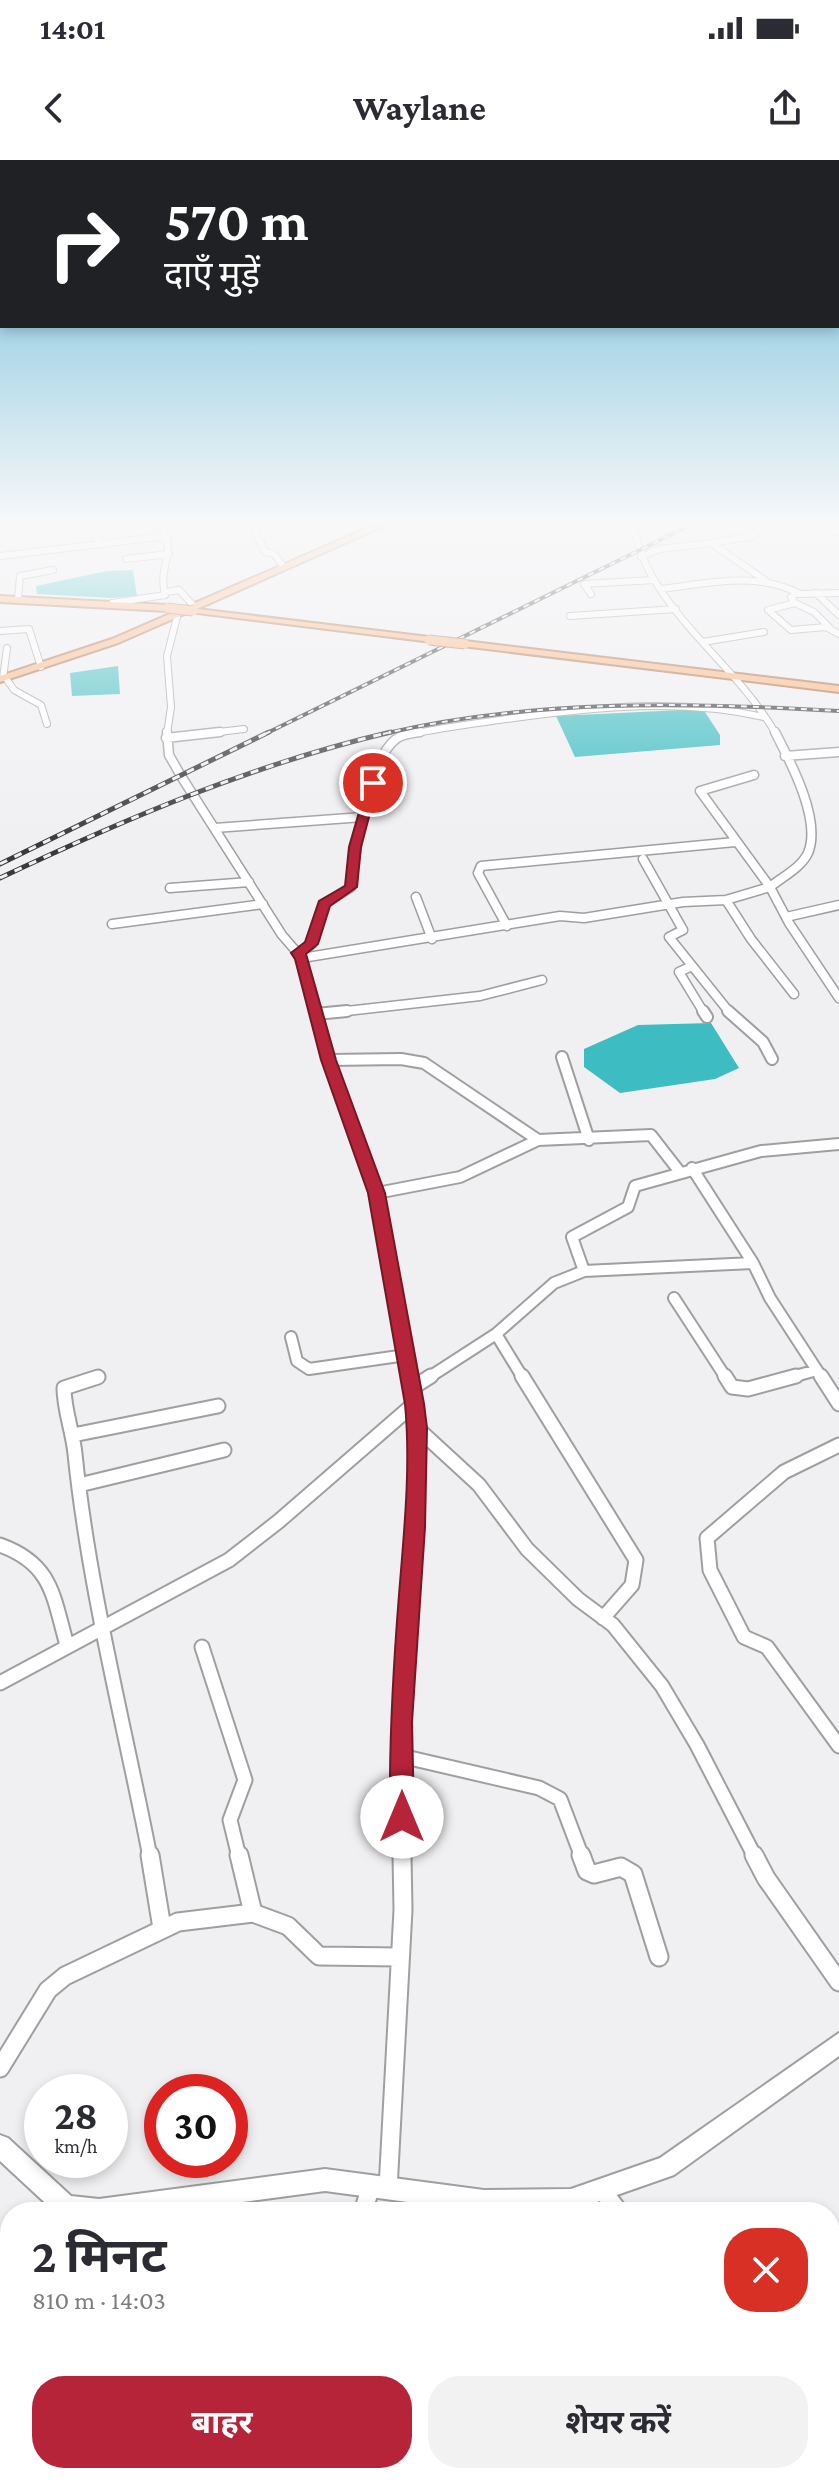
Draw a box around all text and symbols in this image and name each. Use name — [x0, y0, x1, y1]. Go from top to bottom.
text: 14:01 — [40, 12, 105, 45]
icon: back — [32, 86, 76, 130]
icon: share — [763, 86, 807, 130]
text: Waylane — [353, 88, 486, 128]
text: 570 m — [164, 190, 309, 252]
icon: right — [32, 192, 136, 296]
text: दाएँ मुड़ें — [164, 255, 260, 295]
pin — [339, 749, 407, 817]
icon: arrive — [351, 761, 395, 805]
position arrow — [360, 1775, 444, 1859]
speed limit sign: 30 — [144, 2074, 248, 2178]
text: 28 — [54, 2093, 98, 2138]
text: km/h — [54, 2135, 98, 2157]
button: close — [724, 2228, 808, 2312]
text: 2 मिनट — [32, 2229, 166, 2282]
text: 810 m · 14:03 — [32, 2286, 166, 2315]
button: बाहर — [32, 2376, 412, 2468]
button: शेयर करें — [428, 2376, 808, 2468]

